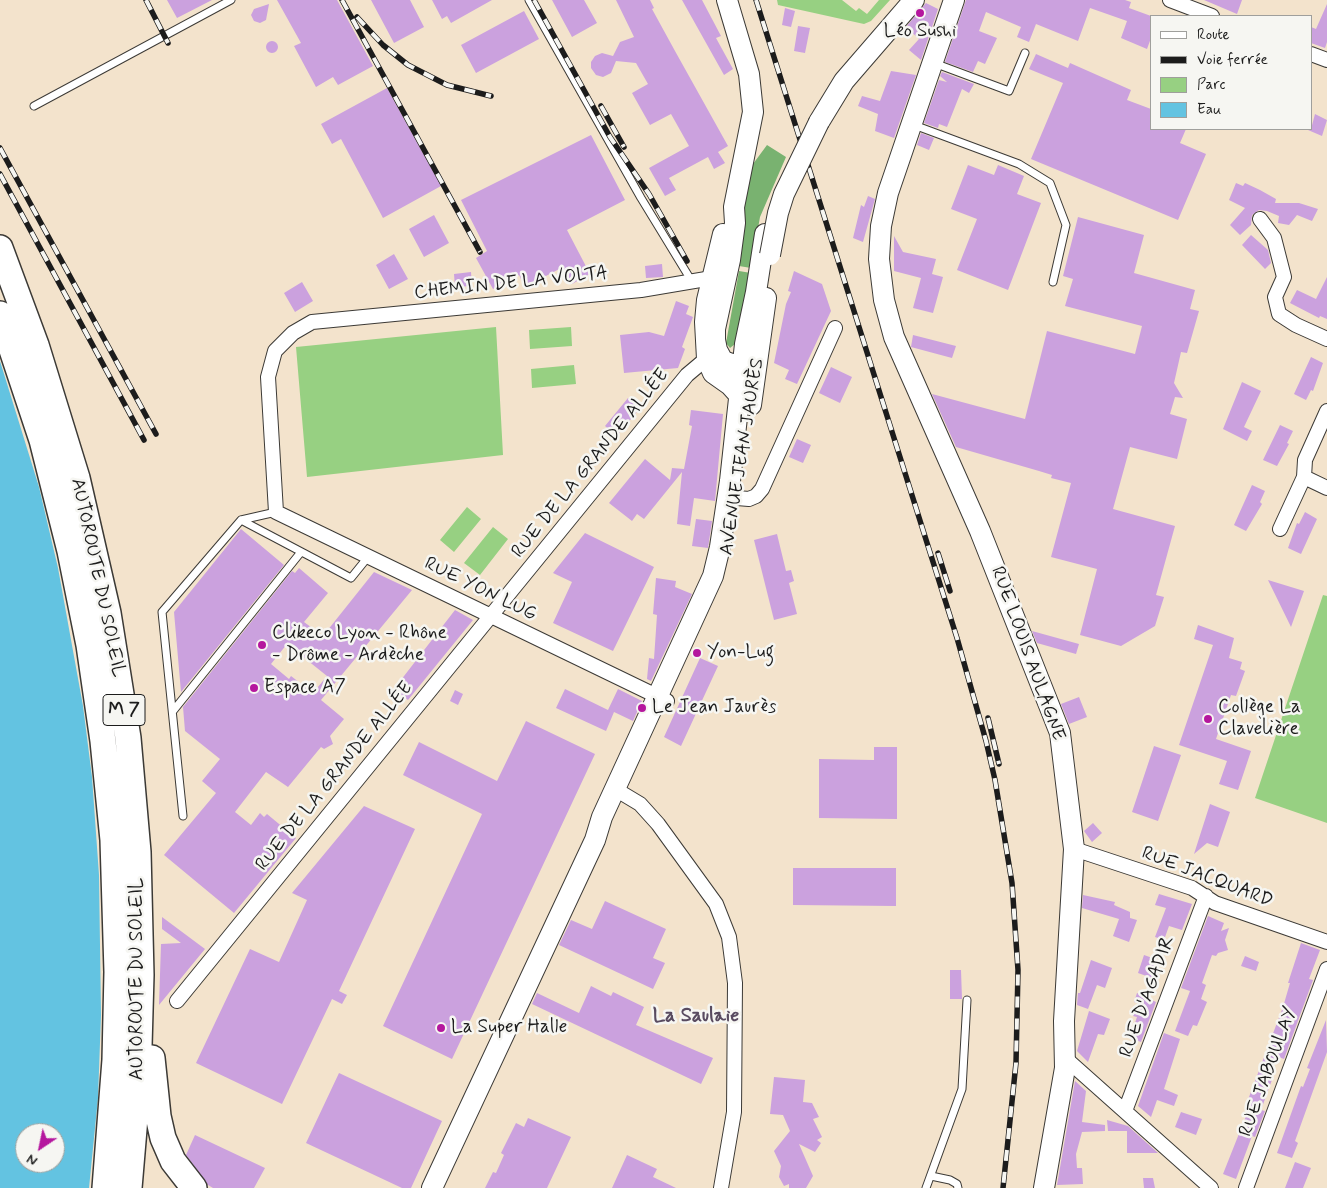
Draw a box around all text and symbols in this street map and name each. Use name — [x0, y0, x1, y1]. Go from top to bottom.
marker: Léo Sushi — [914, 7, 926, 19]
legend — [1150, 15, 1312, 130]
place label: Léo Sushi — [884, 21, 956, 43]
text: Route — [1197, 25, 1230, 45]
text: Voie ferrée — [1197, 50, 1268, 70]
text: Parc — [1197, 75, 1225, 95]
text: Eau — [1197, 100, 1221, 120]
street label: CHEMIN DE LA VOLTA — [413, 263, 609, 305]
street label: AVENUE JEAN JAURÈS — [716, 357, 770, 557]
street label: RUE DE LA GRANDE ALLÉE — [508, 365, 674, 563]
street label: AUTOROUTE DU SOLEIL — [65, 476, 129, 680]
street label: RUE YON LUG — [420, 553, 540, 627]
street label: RUE LOUIS AULAGNE — [985, 564, 1069, 744]
place label: Clikeco Lyon - Rhône - Drôme - Ardèche — [272, 623, 447, 667]
marker: Clikeco Lyon - Rhône - Drôme - Ardèche — [256, 639, 268, 651]
place label: Yon-Lug — [707, 642, 774, 664]
marker: Yon-Lug — [691, 647, 703, 659]
place label: Espace A7 — [264, 677, 346, 699]
street label: RUE DE LA GRANDE ALLÉE — [252, 678, 418, 876]
marker: Espace A7 — [248, 682, 260, 694]
road number: M 7 — [103, 694, 145, 726]
place label: Le Jean Jaurès — [652, 697, 776, 719]
place label: Collège La Clavelière — [1218, 697, 1301, 741]
marker: Le Jean Jaurès — [636, 702, 648, 714]
marker: Collège La Clavelière — [1202, 713, 1214, 725]
street label: RUE JACQUARD — [1138, 843, 1276, 913]
street label: AUTOROUTE DU SOLEIL — [127, 877, 149, 1081]
street label: RUE D'AGADIR — [1116, 933, 1180, 1061]
street label: RUE JABOULAY — [1235, 1004, 1303, 1140]
district label: La Saulaie — [653, 1005, 739, 1029]
place label: La Super Halle — [451, 1017, 567, 1039]
marker: La Super Halle — [435, 1022, 447, 1034]
north arrow — [15, 1123, 65, 1173]
text: N — [23, 1150, 41, 1170]

